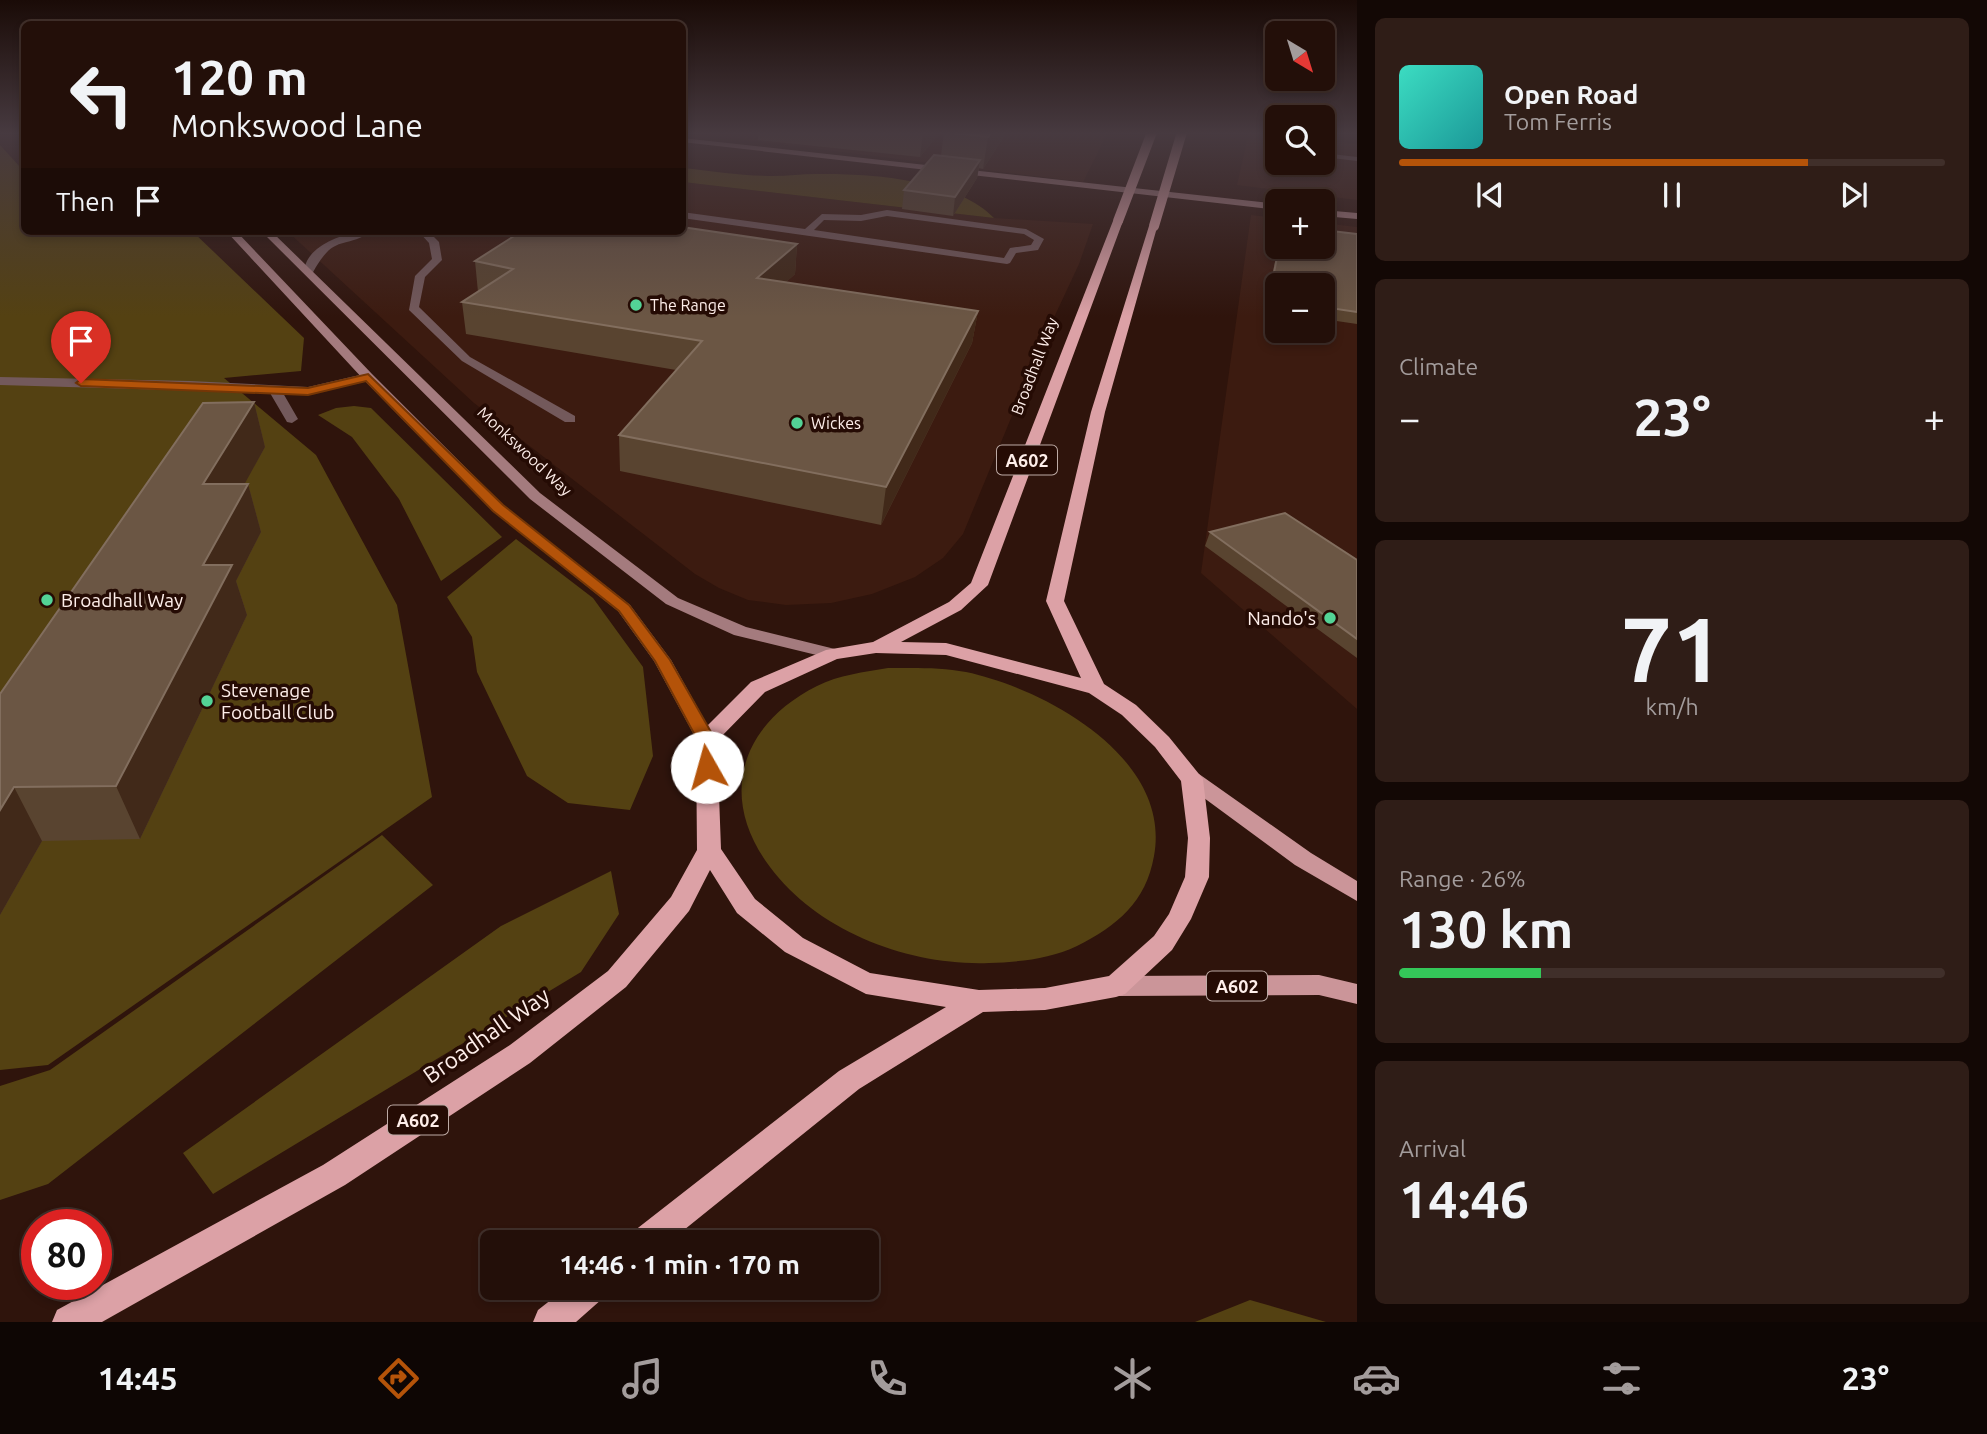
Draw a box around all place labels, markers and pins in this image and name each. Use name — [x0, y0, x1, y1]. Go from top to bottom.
place label: The Range — [650, 296, 726, 314]
marker: The Range — [628, 297, 644, 313]
pin — [51, 311, 111, 383]
place label: Wickes — [811, 414, 861, 432]
marker: Wickes — [789, 415, 805, 431]
place label: Broadhall Way — [61, 589, 183, 611]
marker: Broadhall Way — [39, 592, 55, 608]
place label: Nando's — [1247, 607, 1316, 629]
marker: Nando's — [1322, 610, 1338, 626]
place label: Stevenage Football Club — [221, 679, 334, 723]
marker: Stevenage Football Club — [199, 693, 215, 709]

